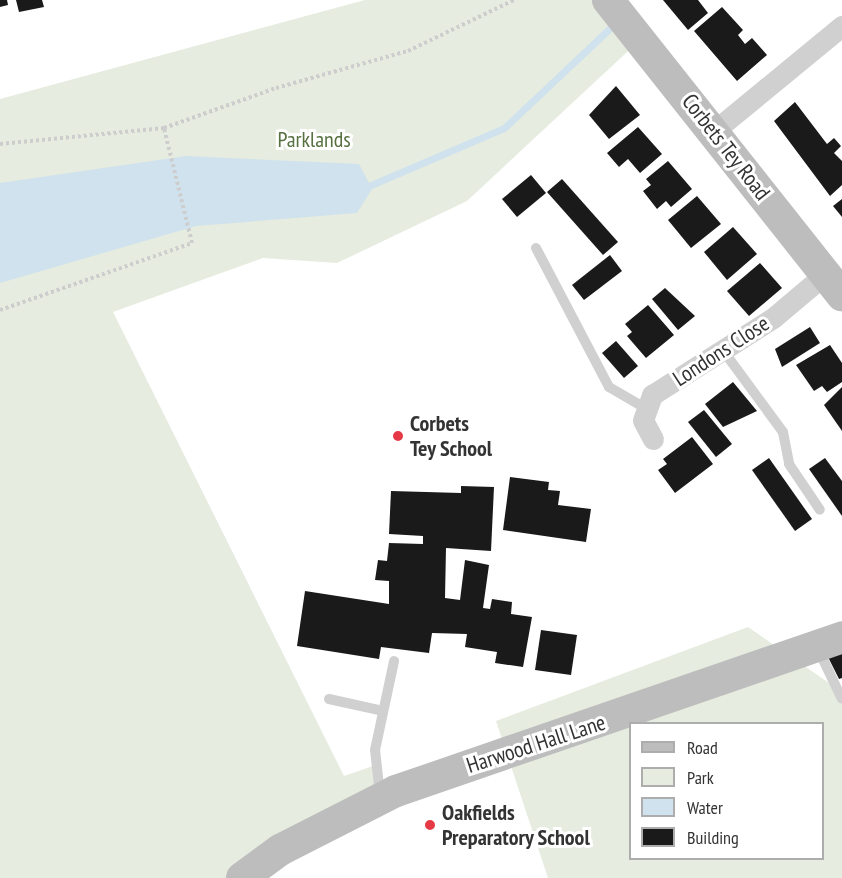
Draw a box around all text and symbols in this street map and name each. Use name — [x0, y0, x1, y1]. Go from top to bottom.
street label: Corbets Tey Road — [676, 88, 776, 206]
park label: Parklands — [277, 127, 351, 153]
street label: Londons Close — [668, 310, 774, 392]
place label: Corbets Tey School — [410, 410, 493, 462]
marker: Corbets Tey School — [391, 429, 405, 443]
street label: Harwood Hall Lane — [463, 709, 609, 779]
legend — [629, 722, 824, 860]
text: Road — [687, 736, 718, 759]
text: Park — [687, 766, 714, 789]
text: Water — [687, 796, 723, 819]
place label: Oakfields Preparatory School — [442, 799, 590, 850]
marker: Oakfields Preparatory School — [423, 818, 437, 832]
text: Building — [687, 826, 739, 849]

